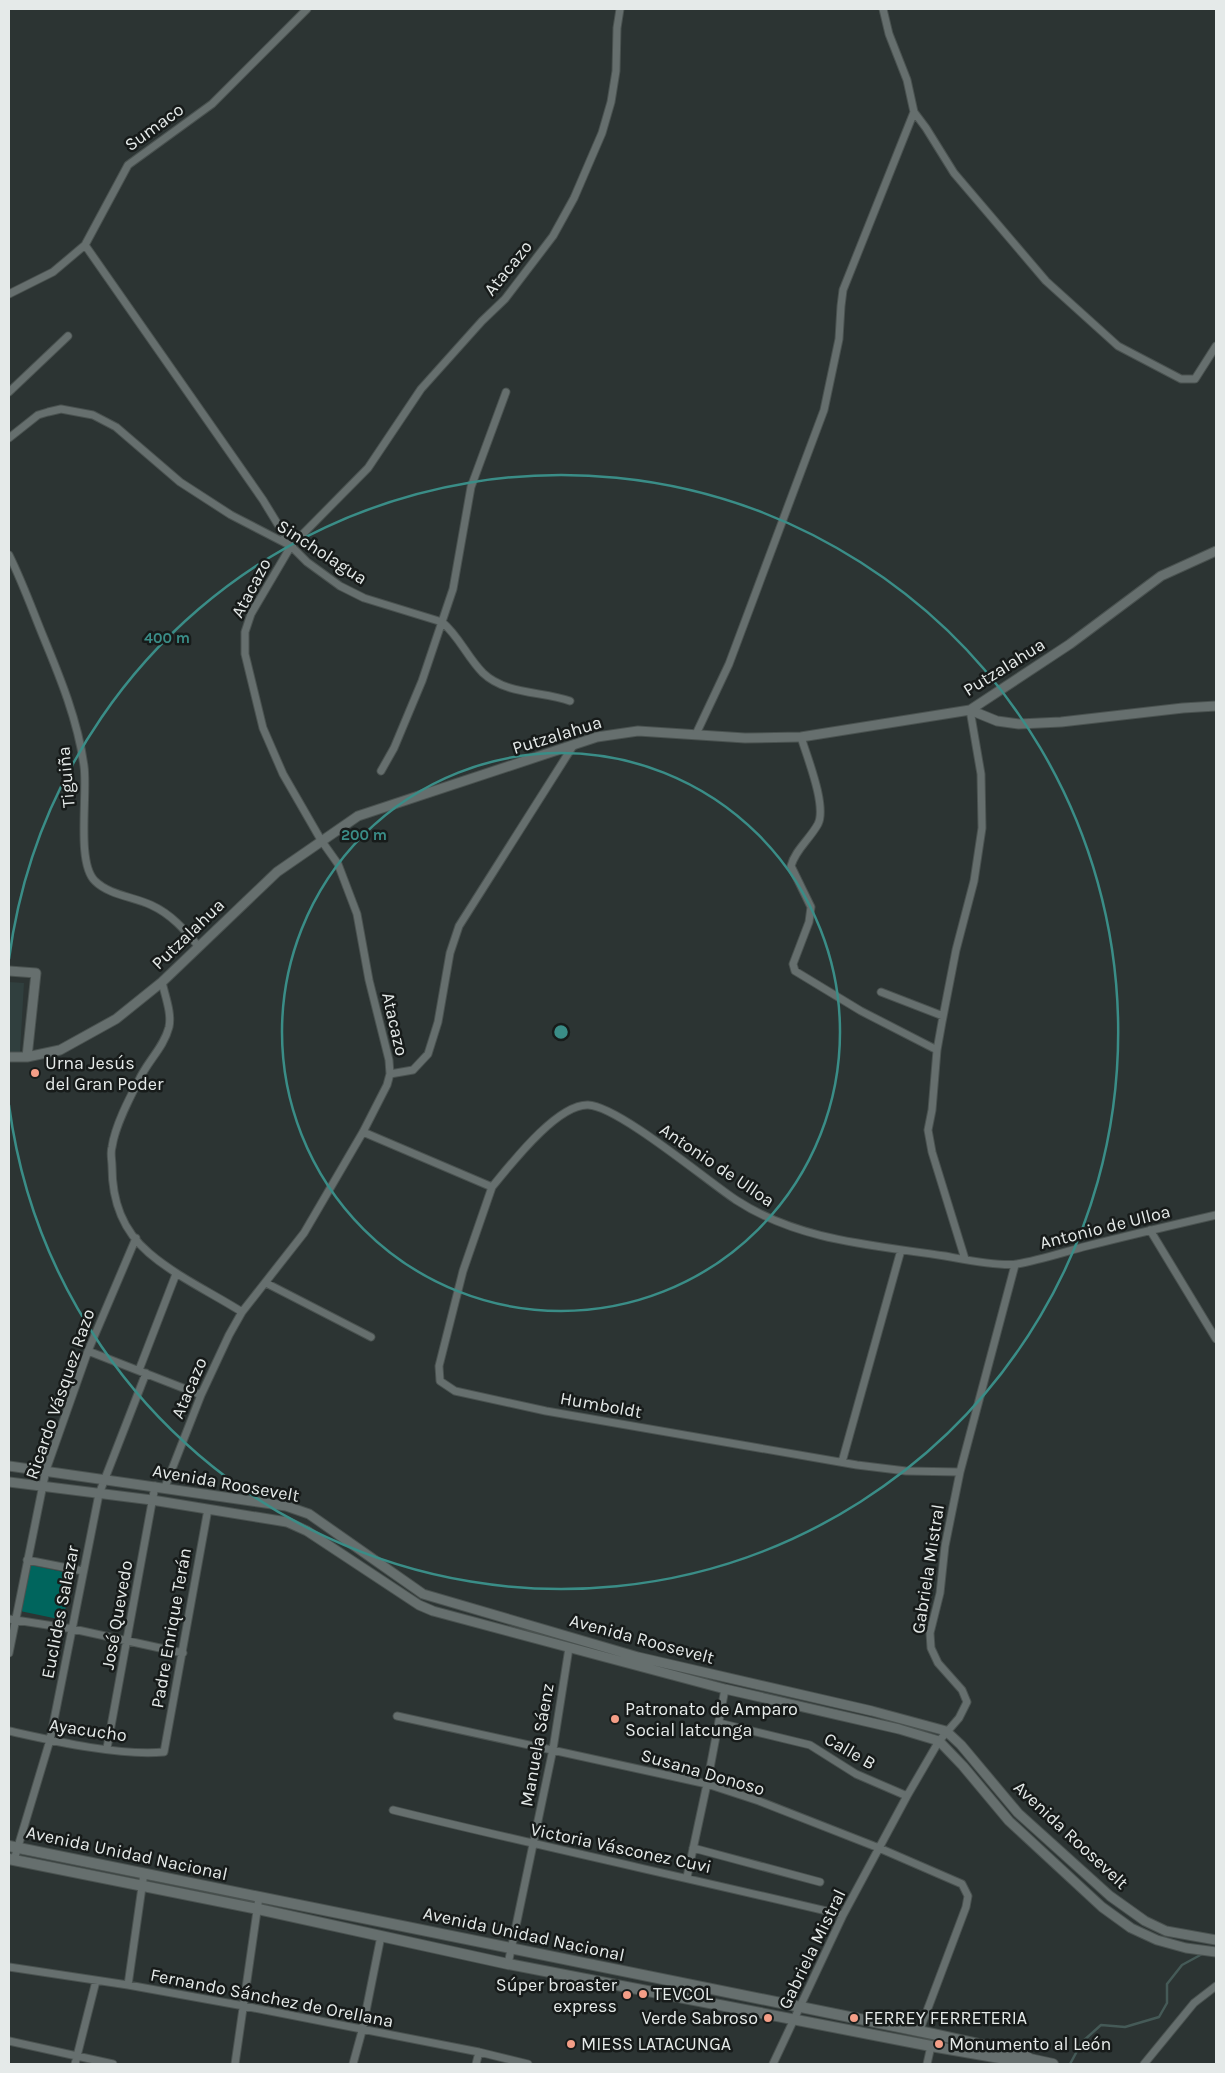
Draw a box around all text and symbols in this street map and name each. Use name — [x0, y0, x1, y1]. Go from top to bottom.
street label: Sumaco — [120, 98, 188, 156]
street label: Atacazo — [479, 236, 537, 300]
street label: Sincholagua — [273, 515, 371, 589]
street label: Atacazo — [226, 554, 276, 622]
text: 400 m — [144, 629, 190, 647]
street label: Putzalahua — [959, 633, 1049, 701]
street label: Putzalahua — [509, 711, 605, 759]
street label: Tiguiña — [52, 745, 80, 809]
text: 200 m — [341, 826, 387, 844]
street label: Putzalahua — [147, 894, 229, 974]
street label: Atacazo — [377, 990, 413, 1058]
centre of rings — [552, 1023, 570, 1041]
place label: Urna Jesús del Gran Poder — [45, 1052, 164, 1095]
marker: Urna Jesús del Gran Poder — [29, 1067, 41, 1079]
street label: Antonio de Ulloa — [655, 1118, 779, 1212]
street label: Antonio de Ulloa — [1037, 1200, 1173, 1254]
street label: Ricardo Vásquez Razo — [21, 1306, 99, 1482]
street label: Atacazo — [166, 1354, 212, 1422]
street label: Humboldt — [558, 1387, 644, 1423]
street label: Avenida Roosevelt — [151, 1459, 301, 1507]
street label: Gabriela Mistral — [907, 1503, 949, 1635]
street label: Euclides Salazar — [36, 1543, 84, 1680]
street label: Padre Enrique Terán — [146, 1546, 196, 1710]
street label: José Quevedo — [97, 1559, 137, 1671]
street label: Avenida Roosevelt — [567, 1609, 717, 1669]
street label: Manuela Sáenz — [515, 1682, 559, 1808]
place label: Patronato de Amparo Social latcunga — [625, 1698, 798, 1741]
marker: Patronato de Amparo Social latcunga — [609, 1713, 621, 1725]
street label: Ayacucho — [48, 1714, 128, 1746]
street label: Calle B — [820, 1728, 880, 1774]
street label: Susana Donoso — [638, 1744, 768, 1800]
street label: Avenida Roosevelt — [1009, 1776, 1133, 1894]
street label: Victoria Vásconez Cuvi — [528, 1818, 714, 1878]
street label: Avenida Unidad Nacional — [24, 1821, 230, 1885]
street label: Gabriela Mistral — [773, 1885, 851, 2013]
street label: Avenida Unidad Nacional — [421, 1902, 627, 1966]
street label: Fernando Sánchez de Orellana — [149, 1964, 395, 2032]
place label: Súper broaster express — [496, 1974, 617, 2017]
place label: TEVCOL — [653, 1983, 714, 2005]
marker: TEVCOL — [637, 1988, 649, 2000]
marker: Súper broaster express — [621, 1989, 633, 2001]
place label: Verde Sabroso — [641, 2007, 758, 2029]
place label: FERREY FERRETERIA — [864, 2007, 1027, 2029]
marker: Verde Sabroso — [762, 2012, 774, 2024]
marker: FERREY FERRETERIA — [848, 2012, 860, 2024]
place label: MIESS LATACUNGA — [581, 2033, 731, 2055]
place label: Monumento al León — [949, 2033, 1111, 2055]
marker: MIESS LATACUNGA — [565, 2038, 577, 2050]
marker: Monumento al León — [933, 2038, 945, 2050]

